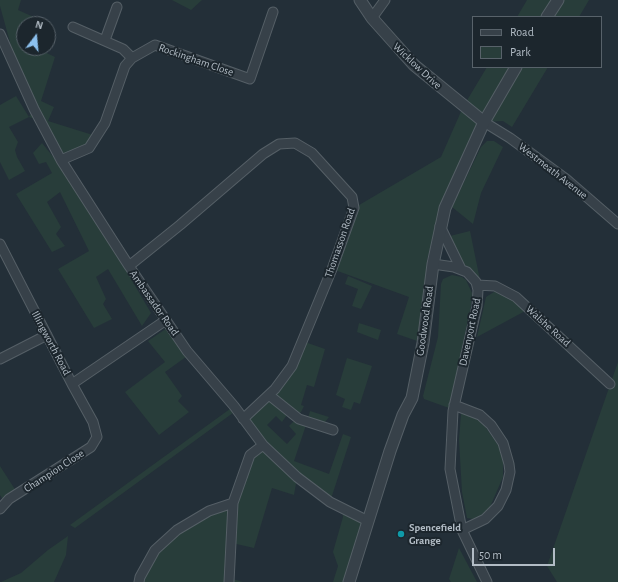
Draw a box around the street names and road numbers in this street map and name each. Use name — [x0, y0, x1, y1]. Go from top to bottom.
street label: Wicklow Drive — [390, 40, 444, 92]
street label: Rockingham Close — [157, 41, 235, 79]
street label: Westmeath Avenue — [516, 140, 590, 202]
street label: Thomasson Road — [322, 206, 358, 280]
street label: Ambassador Road — [126, 268, 182, 338]
street label: Goodwood Road — [414, 285, 436, 357]
street label: Davenport Road — [456, 297, 484, 367]
street label: Walshe Road — [523, 302, 573, 350]
street label: Illingworth Road — [28, 309, 74, 377]
street label: Champion Close — [21, 447, 87, 495]

